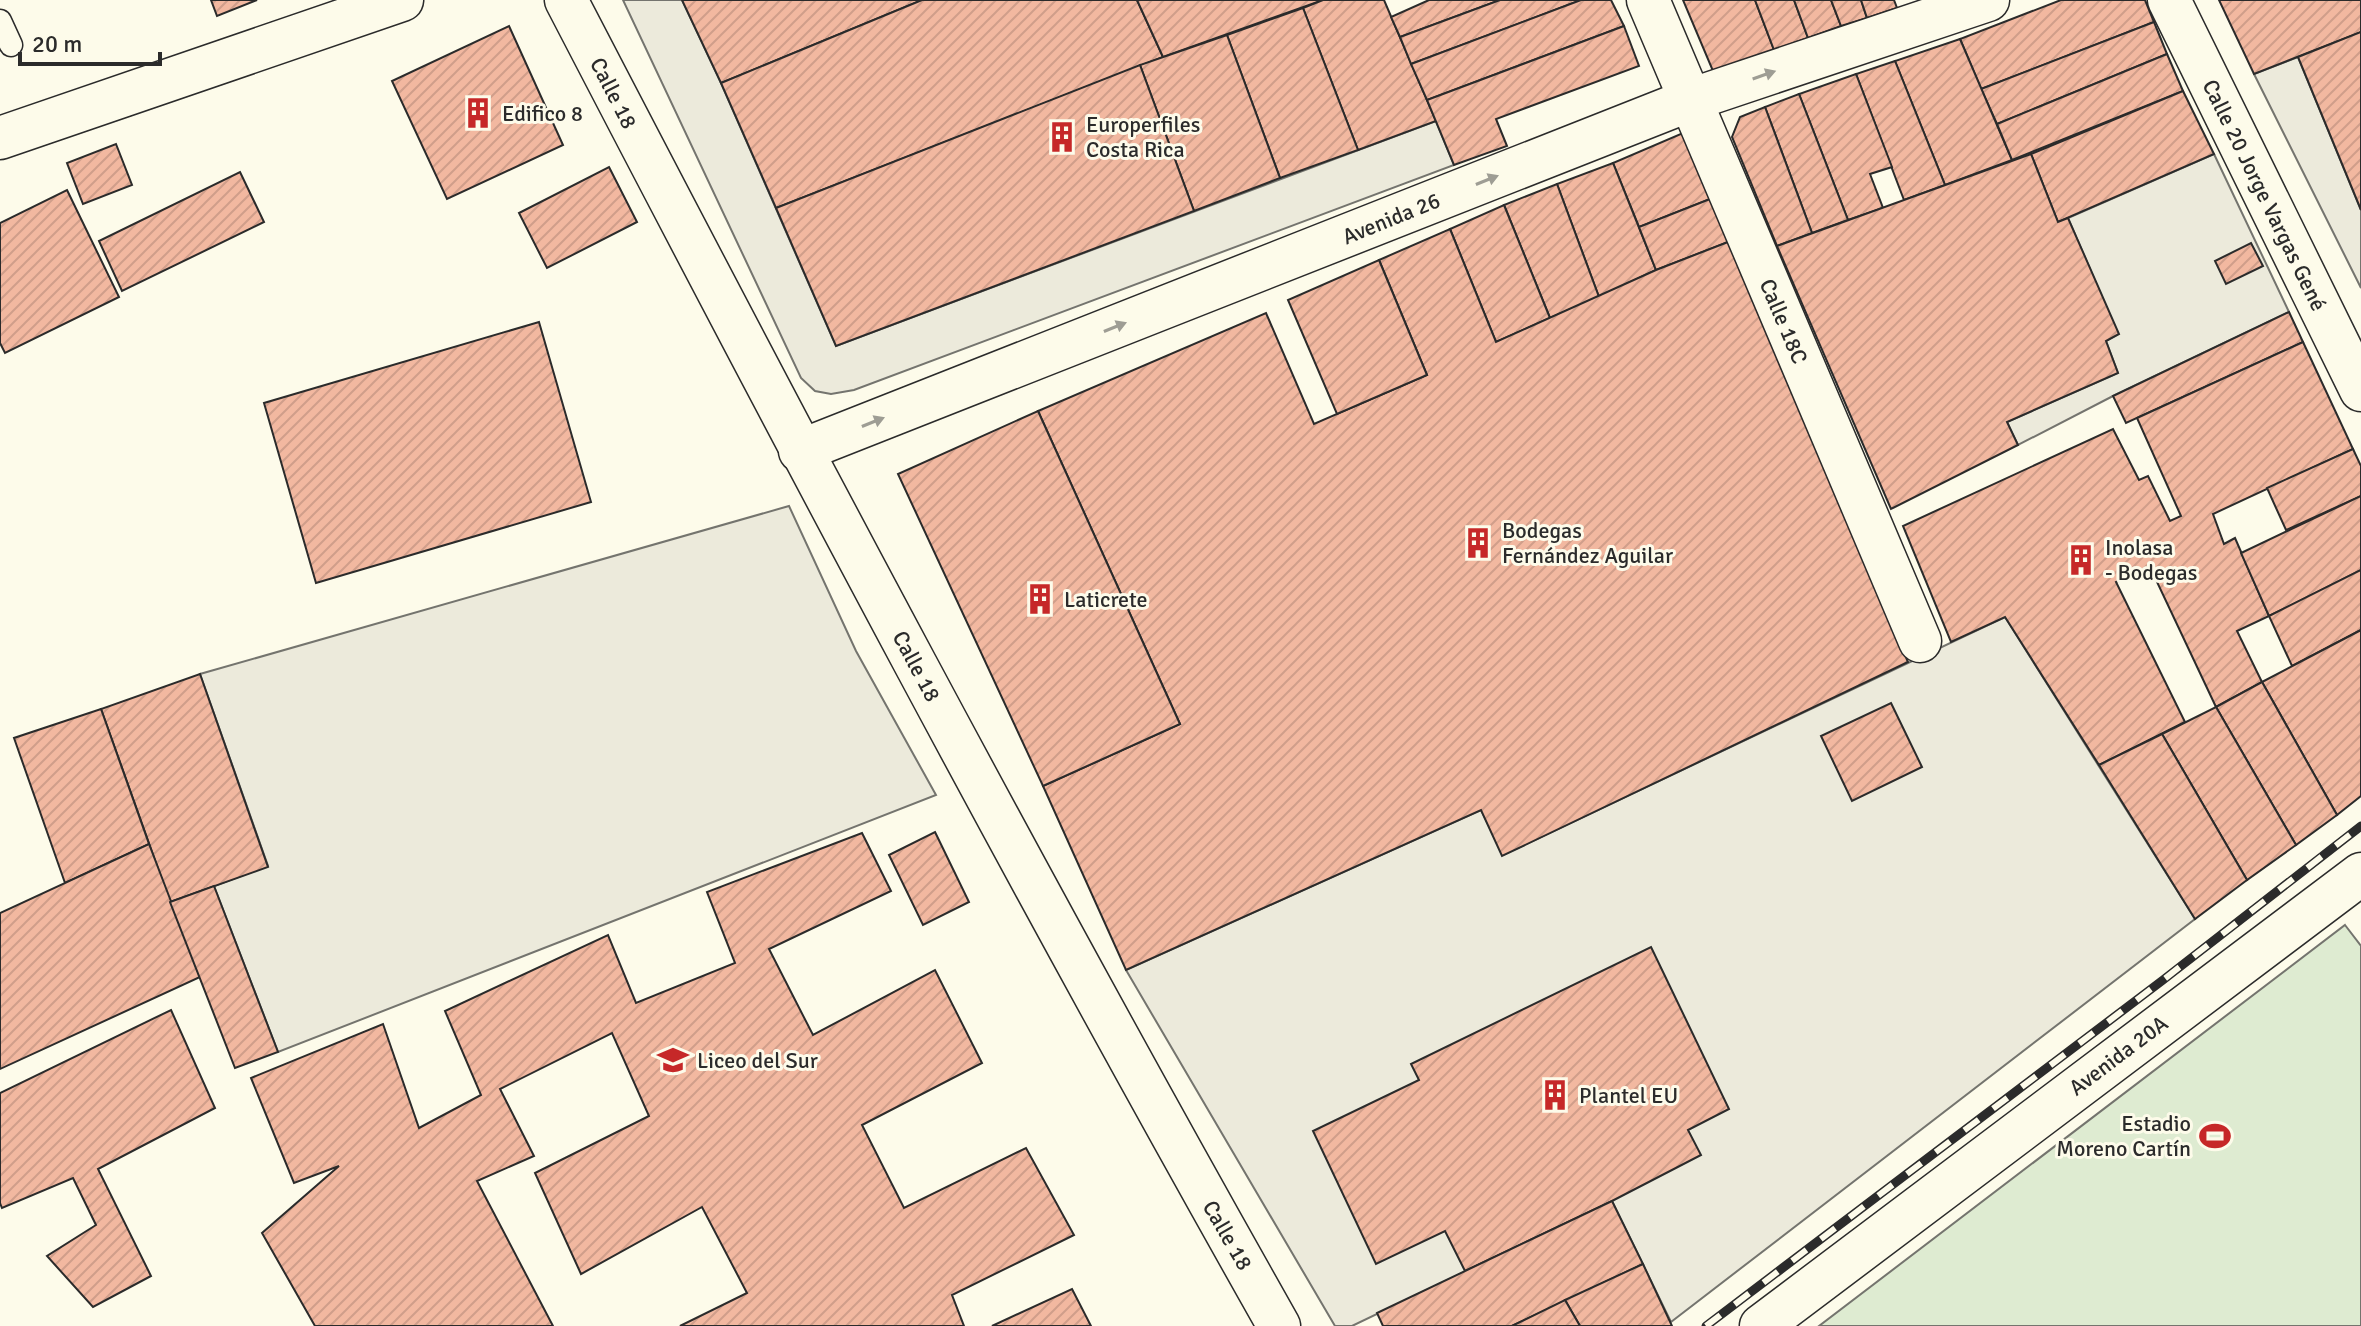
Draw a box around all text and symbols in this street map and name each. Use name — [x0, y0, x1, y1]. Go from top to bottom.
scale bar — [20, 16, 160, 66]
text: 20 m — [32, 29, 82, 59]
street label: Calle 18 — [584, 53, 643, 133]
one-way arrow — [1752, 69, 1776, 81]
street label: Calle 20 Jorge Vargas Gené — [2197, 75, 2332, 315]
building icon: Edifico 8 — [461, 96, 495, 130]
place label: Edifico 8 — [502, 100, 583, 127]
place label: Europerfiles Costa Rica — [1086, 111, 1200, 163]
building icon: Europerfiles Costa Rica — [1045, 120, 1079, 154]
one-way arrow — [1475, 173, 1499, 186]
street label: Avenida 26 — [1338, 187, 1444, 250]
street label: Calle 18C — [1754, 275, 1813, 368]
one-way arrow — [1103, 320, 1127, 333]
one-way arrow — [861, 416, 885, 429]
place label: Bodegas Fernández Aguilar — [1502, 517, 1673, 569]
building icon: Bodegas Fernández Aguilar — [1461, 526, 1495, 560]
place label: Inolasa - Bodegas — [2105, 534, 2197, 586]
building icon: Inolasa - Bodegas — [2064, 543, 2098, 577]
building icon: Laticrete — [1023, 582, 1057, 616]
place label: Laticrete — [1064, 586, 1148, 613]
street label: Calle 18 — [887, 626, 946, 706]
street label: Avenida 20A — [2064, 1009, 2173, 1101]
school or university icon: Liceo del Sur — [656, 1043, 690, 1077]
place label: Liceo del Sur — [697, 1047, 818, 1074]
building icon: Plantel EU — [1538, 1078, 1572, 1112]
place label: Plantel EU — [1579, 1082, 1678, 1109]
place label: Estadio Moreno Cartín — [2056, 1110, 2191, 1162]
sports icon: Estadio Moreno Cartín — [2198, 1119, 2232, 1153]
street label: Calle 18 — [1197, 1195, 1258, 1275]

